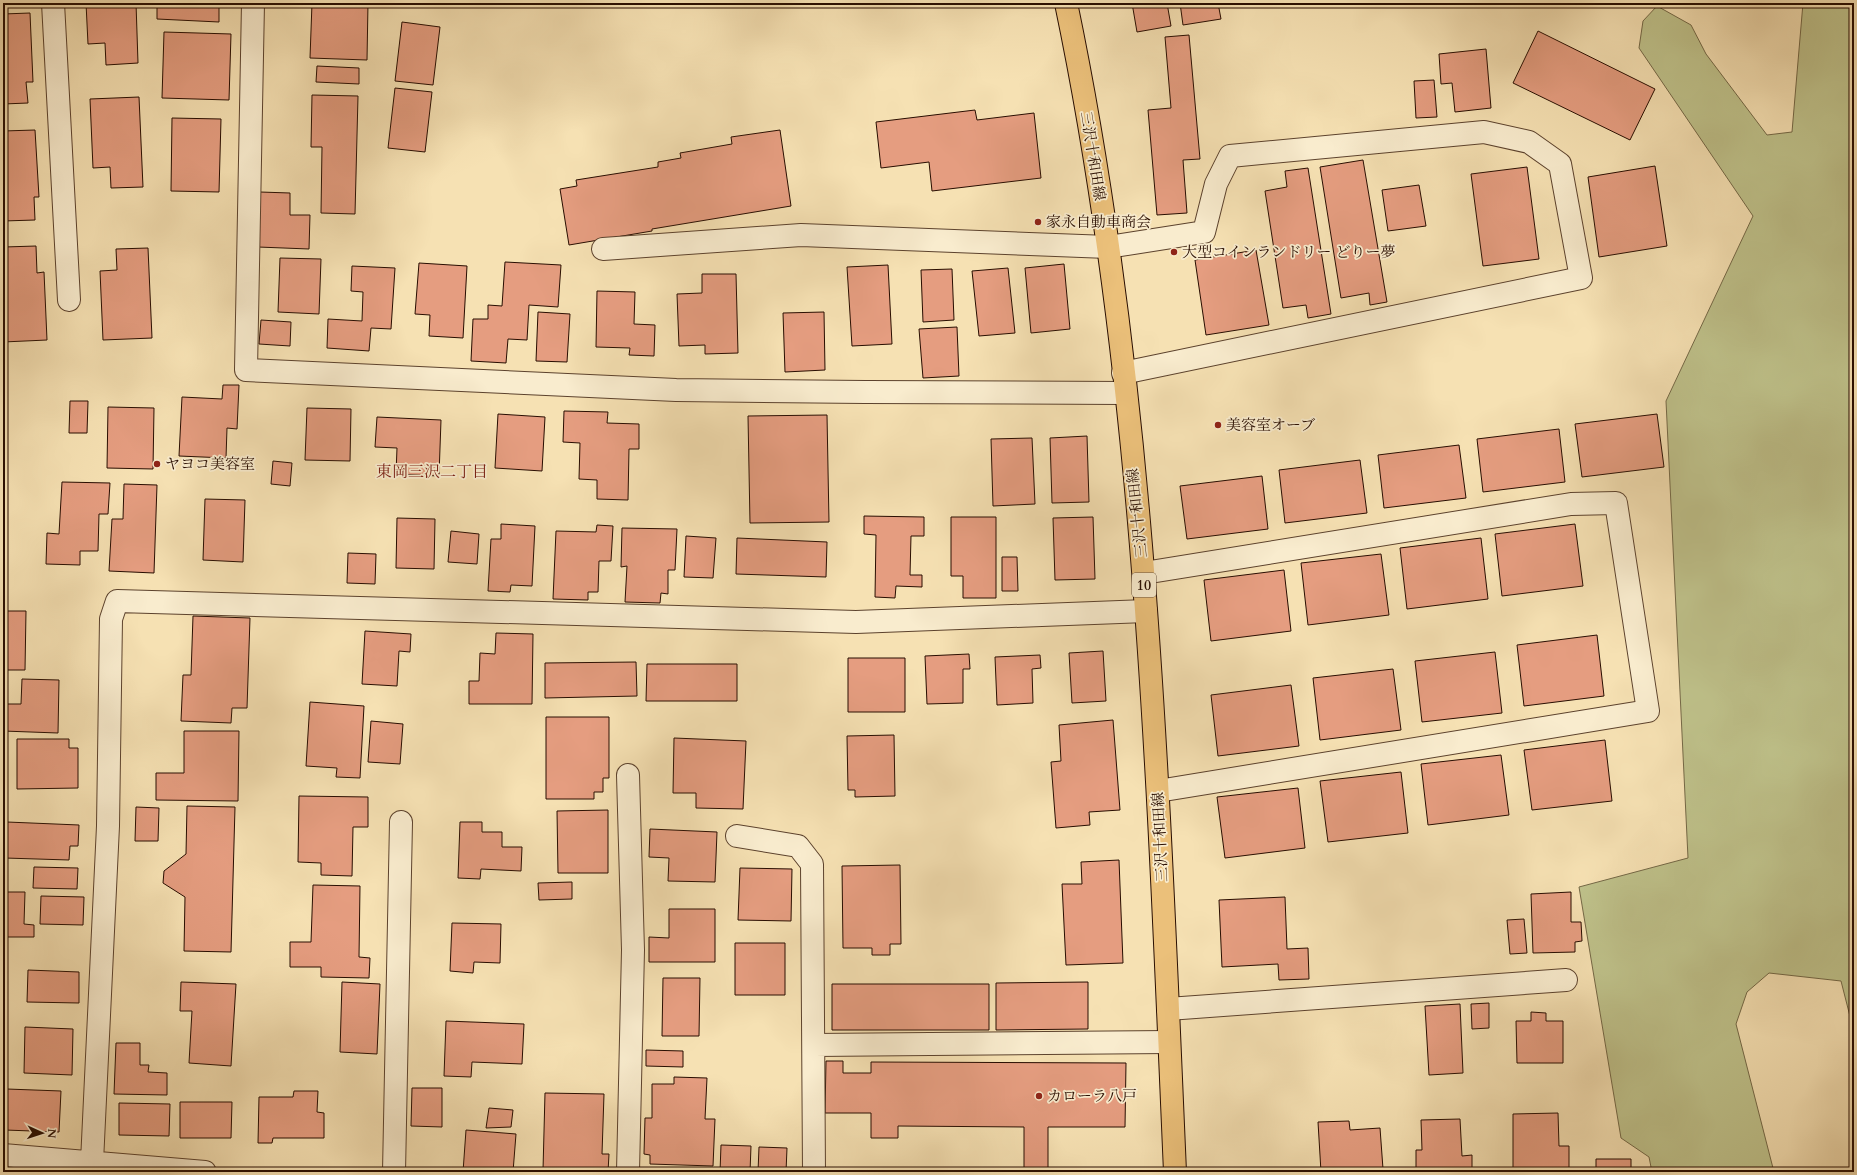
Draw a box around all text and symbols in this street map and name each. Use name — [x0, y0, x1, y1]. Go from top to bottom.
street label: 三沢十和田線 — [1076, 110, 1110, 202]
place label: 家永自動車商会 — [1046, 212, 1151, 232]
marker: 家永自動車商会 — [1033, 217, 1043, 227]
place label: 大型コインランドリー どりー夢 — [1182, 242, 1396, 262]
marker: 大型コインランドリー どりー夢 — [1169, 247, 1179, 257]
place label: 美容室オーブ — [1226, 415, 1315, 435]
marker: 美容室オーブ — [1213, 420, 1223, 430]
place label: ヤヨコ美容室 — [165, 454, 255, 474]
marker: ヤヨコ美容室 — [152, 459, 162, 469]
district label: 東岡三沢二丁目 — [376, 461, 488, 483]
street label: 三沢十和田線 — [1122, 467, 1152, 559]
road number: 10 — [1132, 573, 1156, 597]
street label: 三沢十和田線 — [1148, 792, 1172, 882]
place label: カローラ八戸 — [1047, 1086, 1137, 1106]
marker: カローラ八戸 — [1034, 1091, 1044, 1101]
north arrow — [22, 1113, 62, 1153]
text: N — [44, 1128, 59, 1139]

